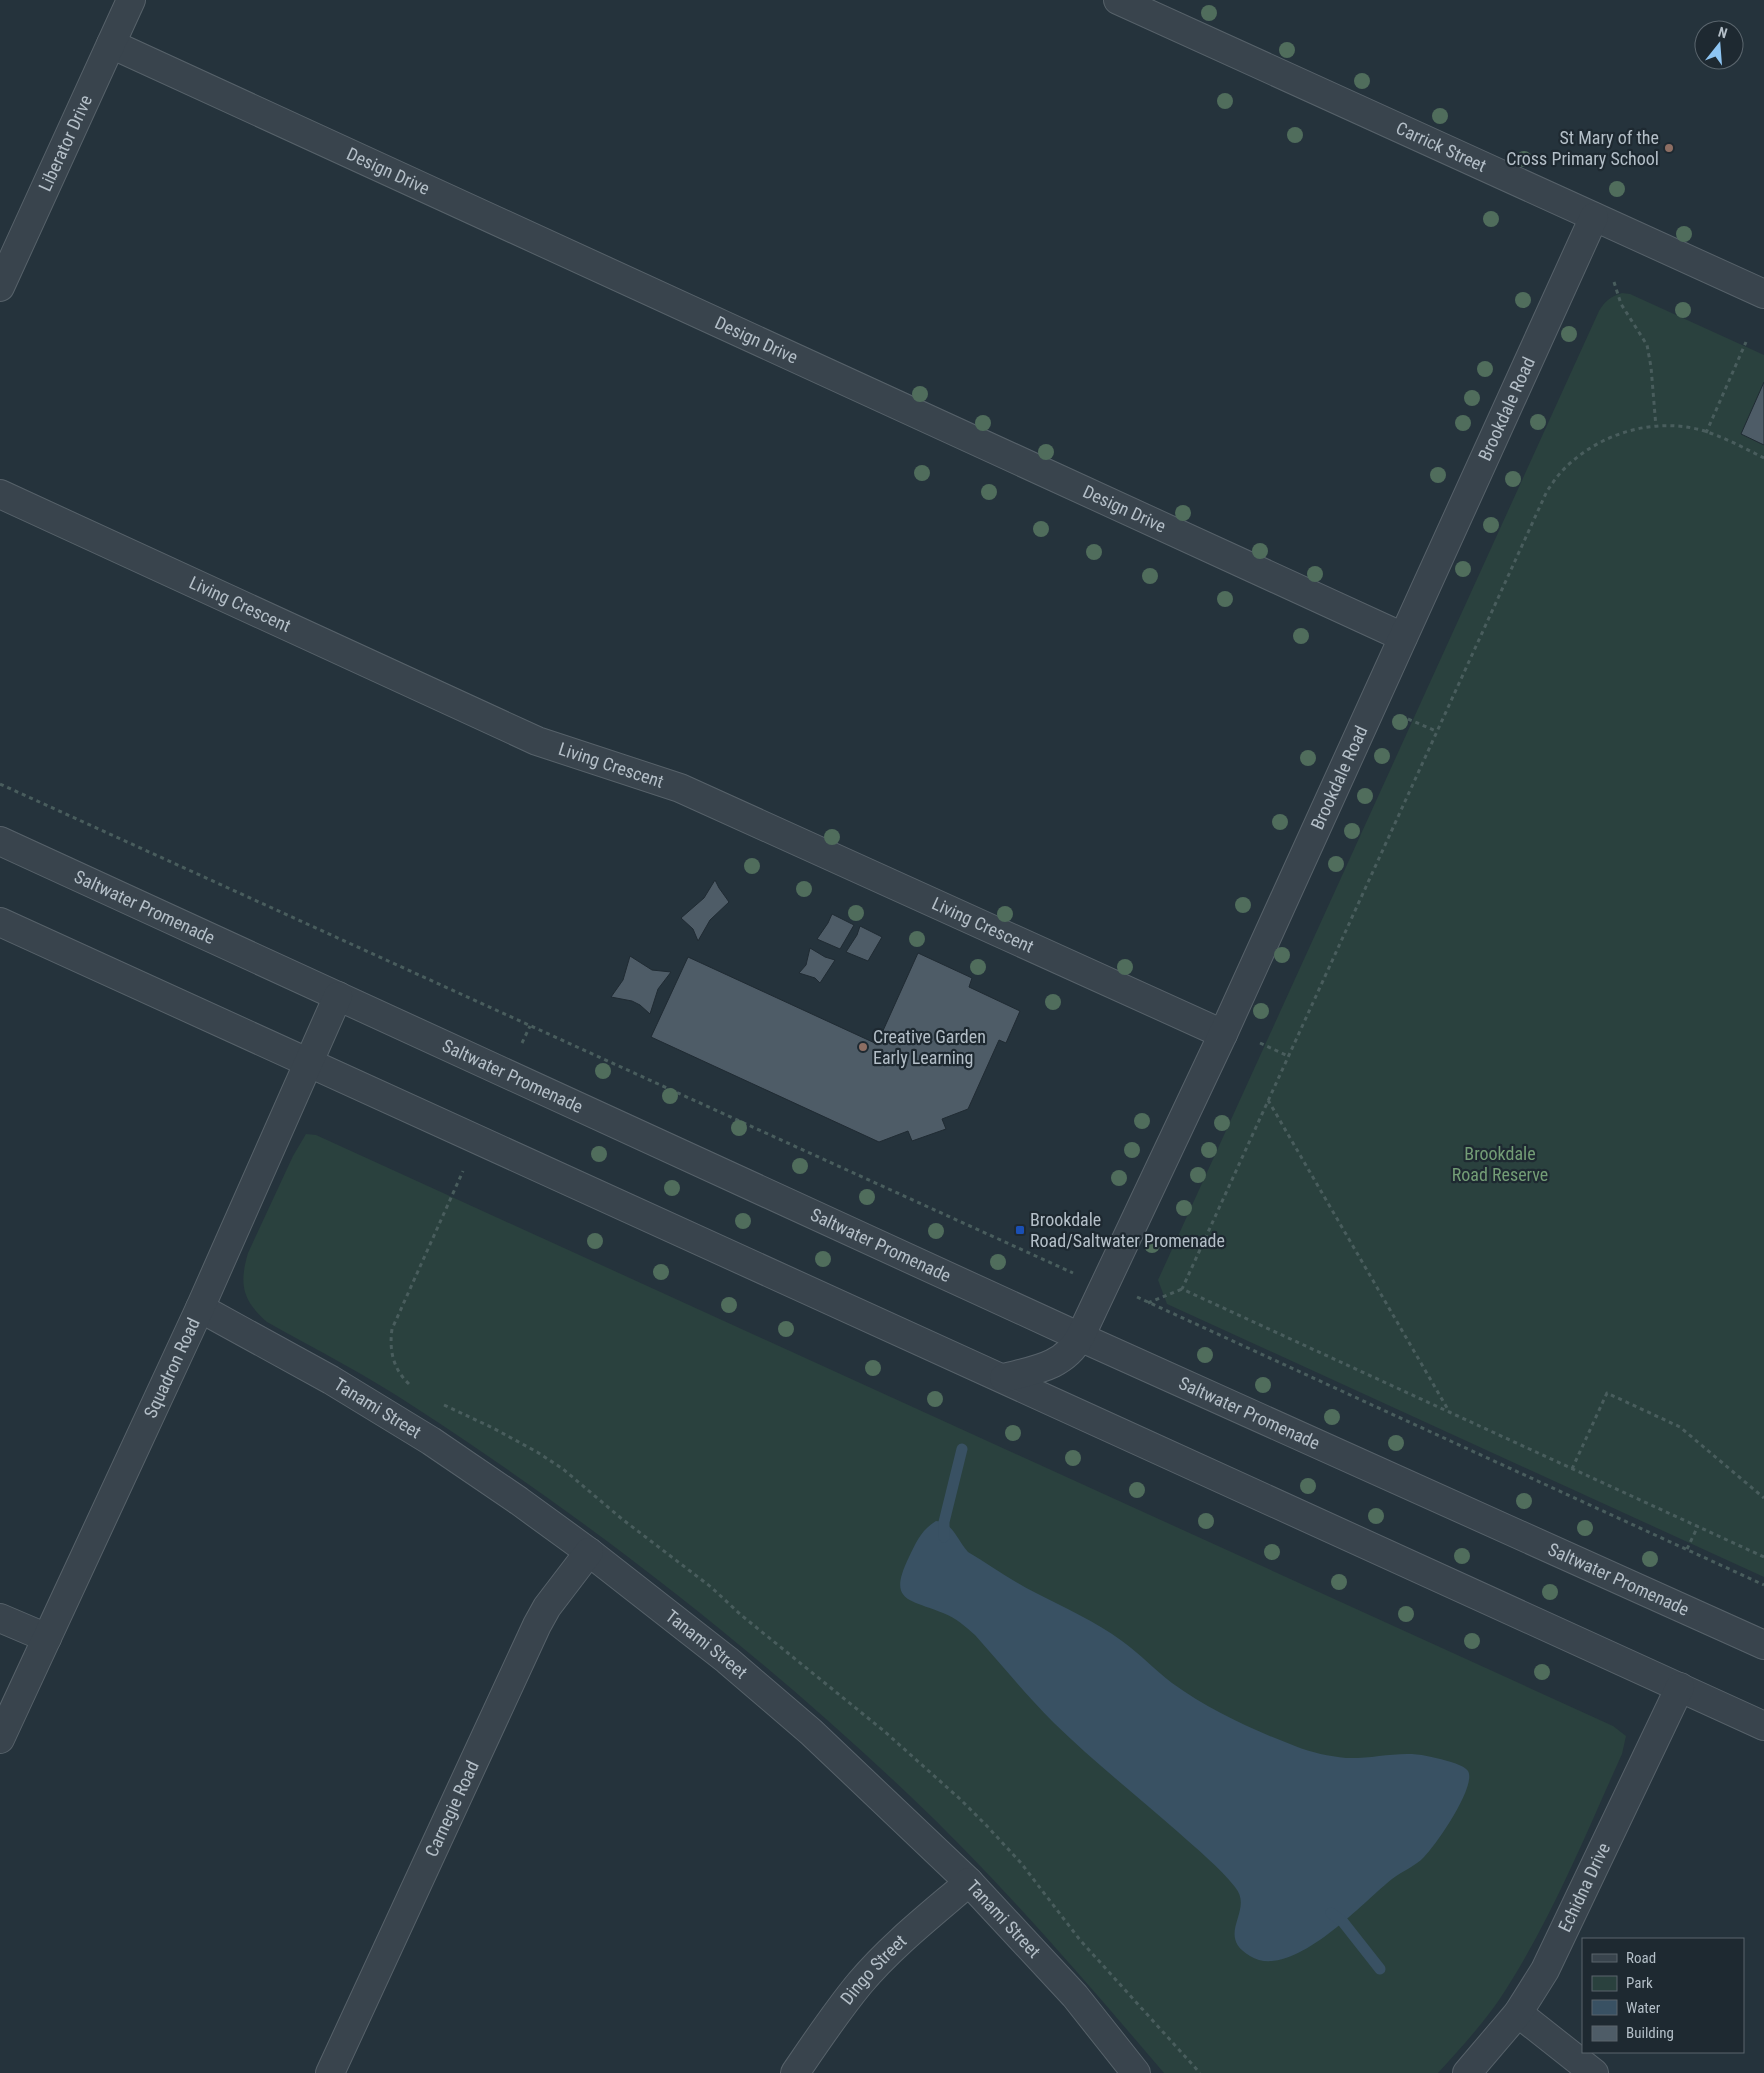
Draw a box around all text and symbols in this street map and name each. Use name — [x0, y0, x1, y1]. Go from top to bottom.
north arrow — [1694, 20, 1744, 70]
text: N — [1716, 24, 1729, 41]
street label: Liberator Drive — [34, 92, 96, 195]
street label: Carrick Street — [1393, 117, 1490, 176]
place label: St Mary of the Cross Primary School — [1506, 127, 1659, 169]
marker: St Mary of the Cross Primary School — [1663, 142, 1675, 154]
street label: Design Drive — [344, 143, 433, 199]
street label: Design Drive — [712, 312, 801, 368]
street label: Brookdale Road — [1474, 354, 1539, 464]
street label: Design Drive — [1080, 481, 1169, 537]
street label: Living Crescent — [186, 571, 294, 636]
street label: Brookdale Road — [1306, 722, 1372, 833]
street label: Living Crescent — [556, 738, 666, 792]
street label: Saltwater Promenade — [71, 866, 218, 948]
street label: Living Crescent — [929, 893, 1037, 957]
place label: Creative Garden Early Learning — [873, 1026, 986, 1068]
street label: Saltwater Promenade — [439, 1035, 586, 1117]
marker: Creative Garden Early Learning — [857, 1041, 869, 1053]
park label: Brookdale Road Reserve — [1452, 1143, 1548, 1185]
street label: Saltwater Promenade — [807, 1204, 954, 1286]
place label: Brookdale Road/Saltwater Promenade — [1030, 1209, 1225, 1251]
marker: Brookdale Road/Saltwater Promenade — [1014, 1224, 1026, 1236]
street label: Squadron Road — [139, 1314, 204, 1421]
street label: Saltwater Promenade — [1176, 1372, 1323, 1454]
street label: Tanami Street — [330, 1373, 425, 1443]
street label: Saltwater Promenade — [1545, 1538, 1692, 1620]
street label: Tanami Street — [662, 1605, 752, 1683]
street label: Carnegie Road — [420, 1757, 483, 1860]
street label: Echidna Drive — [1554, 1839, 1614, 1935]
street label: Tanami Street — [963, 1875, 1045, 1962]
street label: Dingo Street — [836, 1930, 911, 2009]
legend — [1582, 1938, 1744, 2053]
text: Road — [1626, 1949, 1656, 1967]
text: Park — [1626, 1974, 1653, 1992]
text: Water — [1626, 1999, 1661, 2017]
text: Building — [1626, 2024, 1674, 2042]

